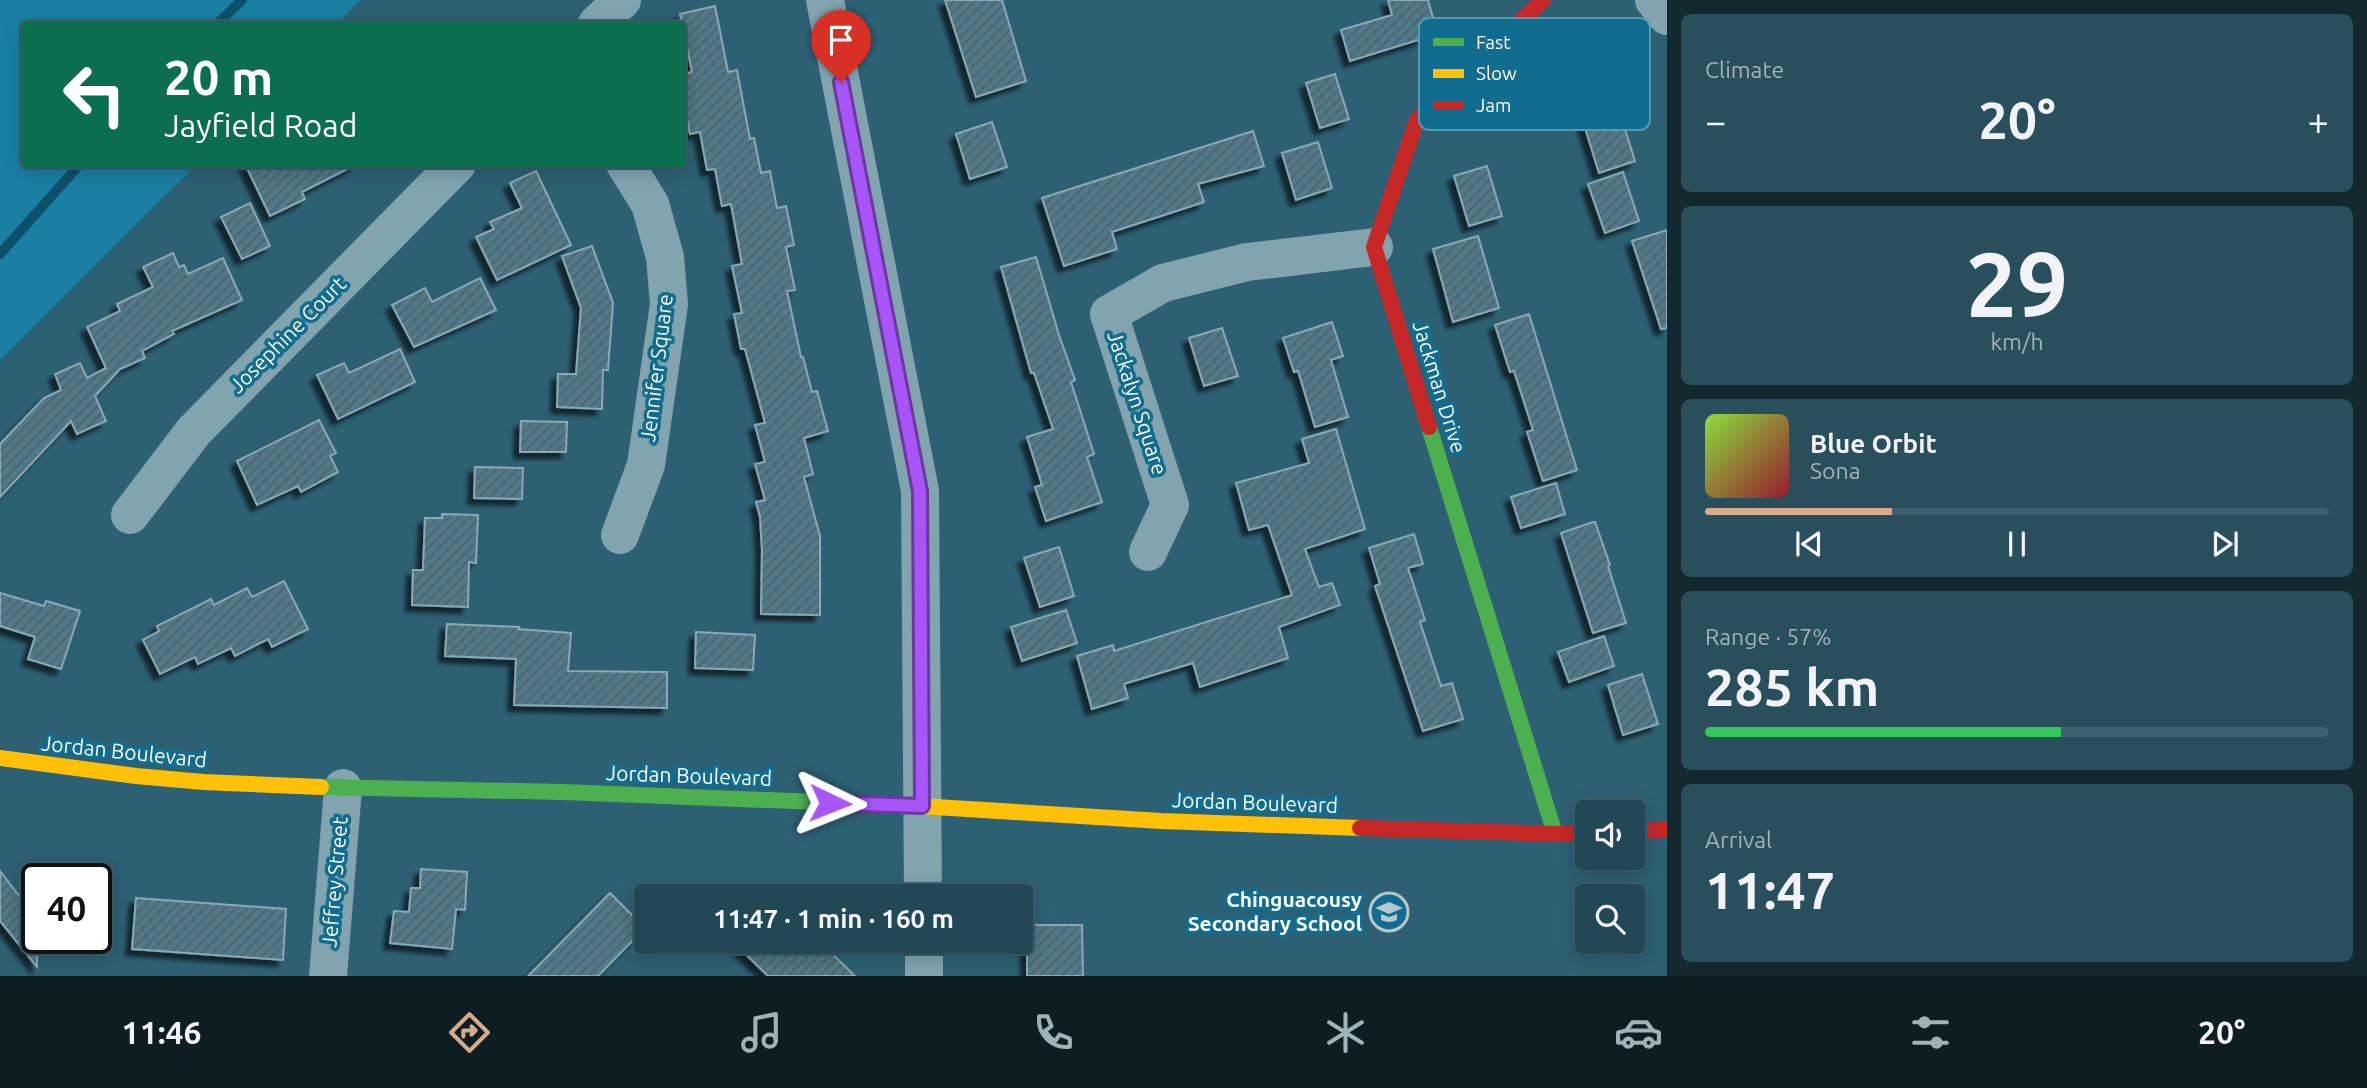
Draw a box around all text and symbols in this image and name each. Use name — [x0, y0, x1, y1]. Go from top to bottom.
pin — [811, 10, 871, 82]
legend — [1419, 18, 1650, 130]
icon: arrive — [822, 21, 860, 59]
text: Fast — [1476, 31, 1511, 53]
icon: left — [49, 49, 140, 140]
text: 20 m — [164, 49, 273, 104]
text: Climate — [1705, 57, 1784, 82]
text: Slow — [1476, 62, 1517, 84]
text: 20° — [1978, 91, 2056, 149]
text: Jam — [1476, 94, 1512, 116]
text: − — [1705, 100, 1726, 142]
text: + — [2308, 100, 2329, 142]
text: Jayfield Road — [164, 107, 357, 143]
text: 29 — [1966, 232, 2068, 334]
street label: Josephine Court — [224, 271, 350, 397]
street label: Jennifer Square — [635, 292, 677, 443]
street label: Jackman Drive — [1408, 318, 1471, 456]
street label: Jackalyn Square — [1103, 328, 1173, 478]
text: km/h — [1990, 329, 2044, 354]
text: Blue Orbit — [1810, 429, 1937, 458]
text: Sona — [1810, 458, 1860, 483]
icon: previous — [1790, 525, 1828, 563]
icon: pause — [1998, 525, 2036, 563]
icon: next — [2206, 525, 2244, 563]
text: Range · 57% — [1705, 624, 1832, 649]
text: 285 km — [1705, 658, 1879, 716]
street label: Jordan Boulevard — [40, 730, 208, 772]
street label: Jordan Boulevard — [605, 760, 773, 790]
position arrow — [793, 766, 867, 840]
street label: Jordan Boulevard — [1171, 787, 1339, 817]
map controls — [1575, 800, 1645, 954]
button: sound — [1575, 800, 1645, 870]
street label: Jeffrey Street — [316, 816, 352, 948]
text: Arrival — [1705, 827, 1772, 852]
text: 11:47 — [1705, 861, 1835, 919]
speed limit sign: 40 — [21, 863, 112, 954]
button: search — [1575, 884, 1645, 954]
place label: Chinguacousy Secondary School — [1188, 887, 1362, 935]
school or university icon: Chinguacousy Secondary School — [1368, 891, 1410, 933]
text: 11:47 · 1 min · 160 m — [713, 904, 954, 933]
icon: directions — [445, 1008, 494, 1057]
icon: music — [737, 1008, 786, 1057]
icon: phone — [1029, 1008, 1078, 1057]
icon: climate — [1321, 1008, 1370, 1057]
icon: car — [1614, 1008, 1663, 1057]
icon: filters — [1906, 1008, 1955, 1057]
text: 11:46 — [122, 1014, 202, 1050]
text: 20° — [2198, 1014, 2245, 1050]

